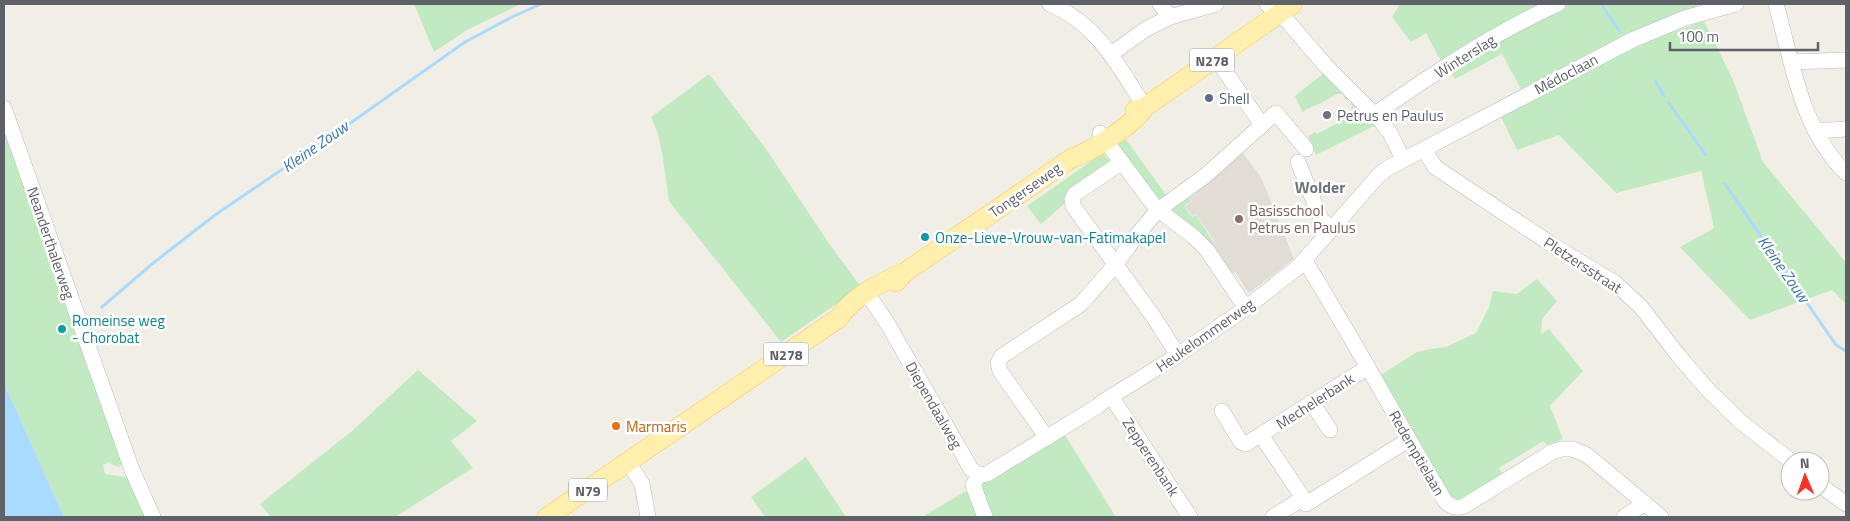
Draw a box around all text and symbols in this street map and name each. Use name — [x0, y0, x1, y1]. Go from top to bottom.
scale bar — [1670, 20, 1818, 52]
text: 100 m — [1678, 25, 1719, 48]
street label: Winterslag — [1430, 28, 1500, 84]
road number: N278 — [1190, 48, 1234, 72]
street label: Médoclaan — [1530, 48, 1602, 100]
place label: Shell — [1219, 87, 1250, 110]
marker: Shell — [1203, 92, 1215, 104]
place label: Petrus en Paulus — [1337, 104, 1444, 127]
marker: Petrus en Paulus — [1321, 109, 1333, 121]
water label: Kleine Zouw — [277, 113, 355, 178]
street label: Tongerseweg — [984, 156, 1066, 224]
district label: Wolder — [1295, 175, 1345, 199]
street label: Neanderthalerweg — [21, 184, 81, 303]
place label: Basisschool Petrus en Paulus — [1249, 199, 1356, 239]
marker: Basisschool Petrus en Paulus — [1233, 213, 1245, 225]
place label: Onze-Lieve-Vrouw-van-Fatimakapel — [935, 226, 1166, 249]
marker: Onze-Lieve-Vrouw-van-Fatimakapel — [919, 231, 931, 243]
street label: Pletzersstraat — [1539, 231, 1627, 299]
water label: Kleine Zouw — [1752, 231, 1817, 309]
street label: Heukelommerweg — [1151, 292, 1259, 378]
place label: Romeinse weg - Chorobat — [72, 309, 165, 349]
marker: Romeinse weg - Chorobat — [56, 323, 68, 335]
road number: N278 — [764, 342, 808, 366]
street label: Diependaalweg — [900, 357, 968, 453]
street label: Mechelerbank — [1271, 367, 1359, 435]
street label: Redemptielaan — [1383, 406, 1451, 500]
street label: Zepperenbank — [1117, 413, 1185, 501]
place label: Marmaris — [626, 415, 687, 438]
marker: Marmaris — [610, 420, 622, 432]
north arrow — [1780, 451, 1830, 501]
text: N — [1799, 452, 1810, 473]
road number: N79 — [569, 478, 607, 502]

